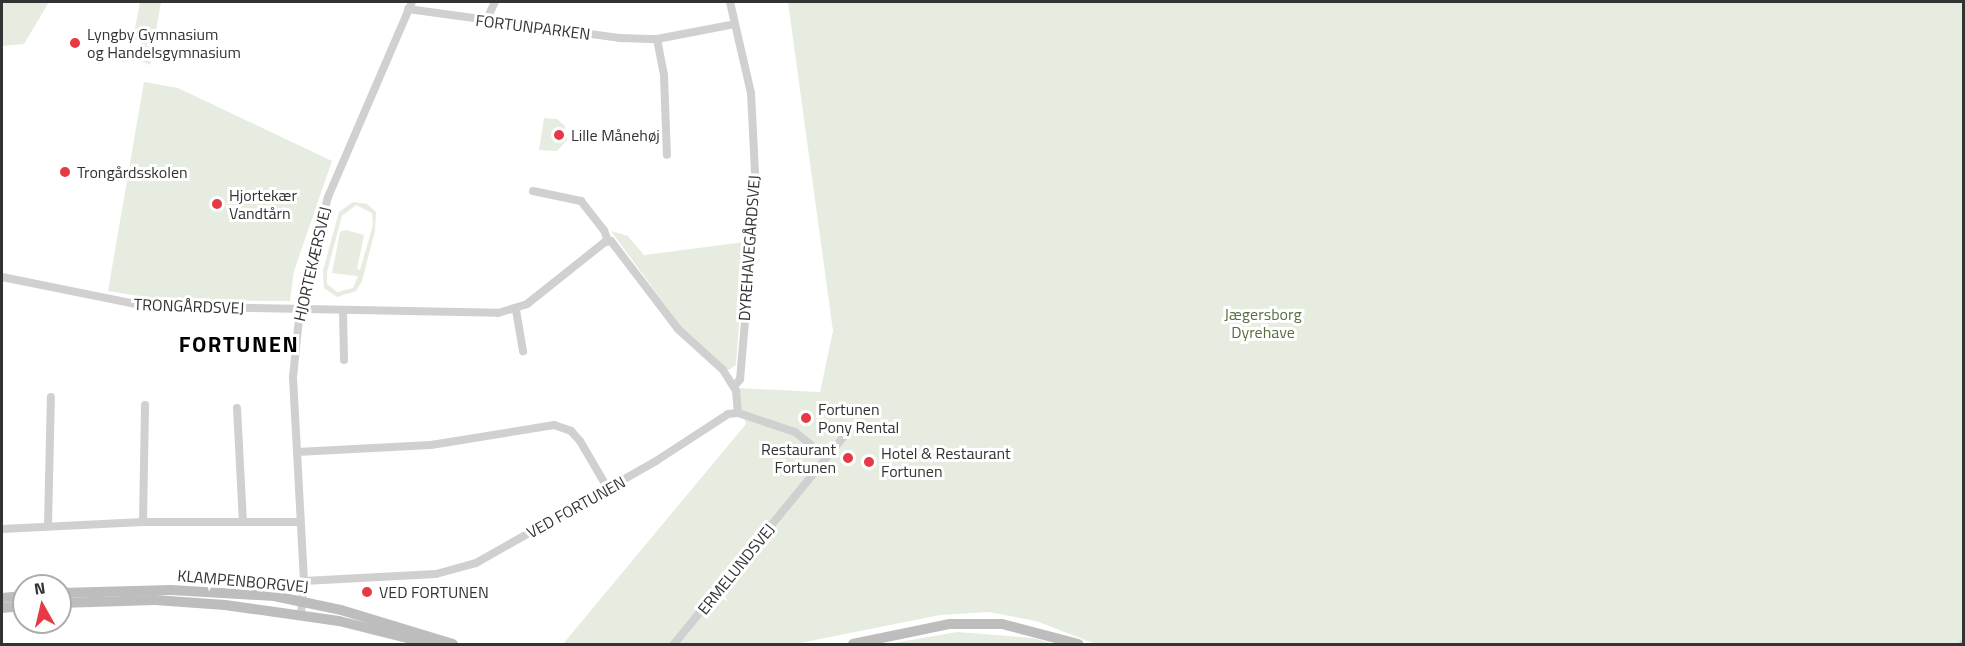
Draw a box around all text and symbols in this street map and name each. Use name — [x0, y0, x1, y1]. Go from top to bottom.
street label: FORTUNPARKEN — [475, 10, 591, 44]
place label: Lyngby Gymnasium og Handelsgymnasium — [87, 24, 241, 62]
marker: Lyngby Gymnasium og Handelsgymnasium — [68, 36, 82, 50]
place label: Lille Månehøj — [571, 125, 660, 145]
marker: Lille Månehøj — [552, 128, 566, 142]
place label: Trongårdsskolen — [77, 162, 188, 182]
marker: Trongårdsskolen — [58, 165, 72, 179]
street label: DYREHAVEGÅRDSVEJ — [734, 175, 764, 321]
place label: Hjortekær Vandtårn — [229, 185, 297, 223]
marker: Hjortekær Vandtårn — [210, 197, 224, 211]
street label: HJORTEKÆRSVEJ — [289, 205, 335, 323]
street label: TRONGÅRDSVEJ — [133, 294, 245, 318]
park label: Jægersborg Dyrehave — [1224, 304, 1302, 342]
district label: FORTUNEN — [179, 332, 299, 358]
place label: Fortunen Pony Rental — [818, 399, 899, 437]
marker: Fortunen Pony Rental — [799, 411, 813, 425]
place label: Restaurant Fortunen — [761, 439, 836, 477]
place label: Hotel & Restaurant Fortunen — [881, 443, 1011, 481]
marker: Restaurant Fortunen — [841, 451, 855, 465]
marker: Hotel & Restaurant Fortunen — [862, 455, 876, 469]
street label: VED FORTUNEN — [523, 472, 629, 542]
street label: ERMELUNDSVEJ — [694, 520, 778, 618]
street label: KLAMPENBORGVEJ — [177, 566, 309, 596]
north arrow — [12, 574, 72, 634]
text: N — [33, 576, 47, 601]
place label: VED FORTUNEN — [379, 582, 489, 602]
marker: VED FORTUNEN — [360, 585, 374, 599]

